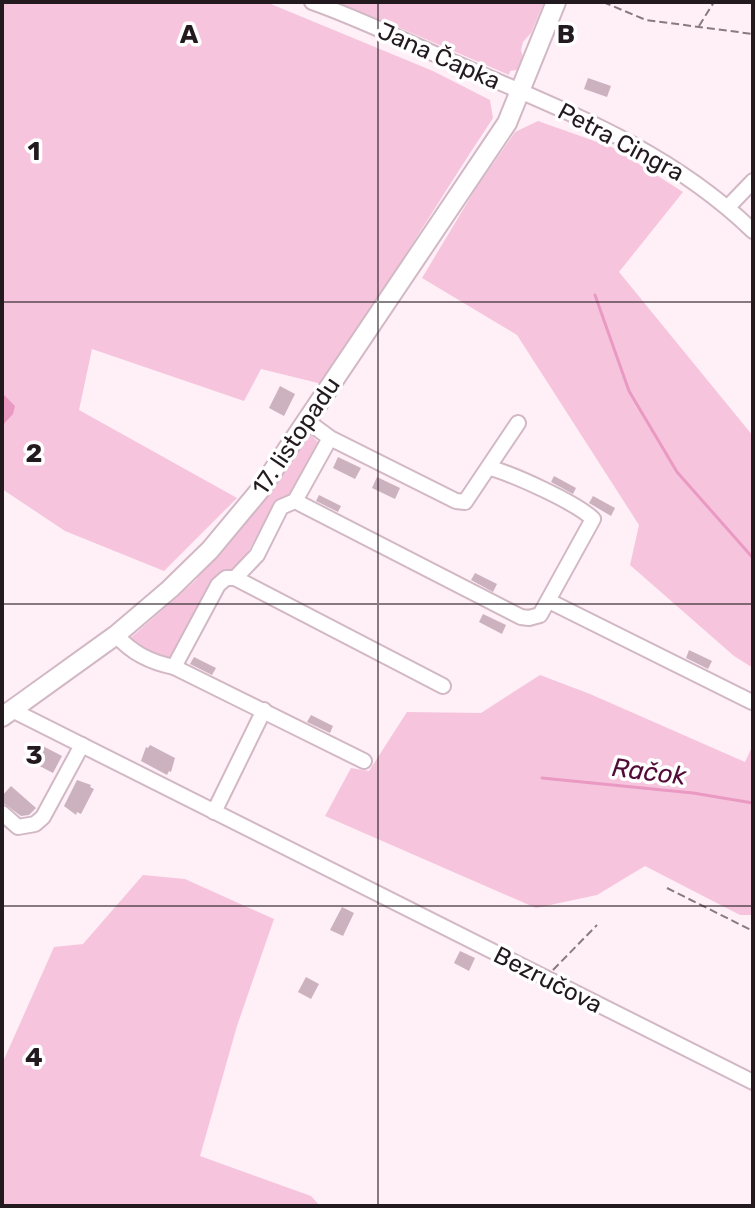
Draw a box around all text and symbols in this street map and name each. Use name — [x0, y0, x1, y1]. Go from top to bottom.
street label: Jana Čapka — [373, 17, 505, 95]
text: A — [180, 19, 199, 50]
text: B — [557, 19, 575, 50]
street label: Petra Cingra — [553, 97, 689, 187]
text: 1 — [28, 136, 40, 167]
street label: 17. listopadu — [246, 372, 346, 500]
text: 2 — [26, 438, 42, 469]
text: 3 — [25, 740, 43, 771]
water label: Račok — [610, 752, 689, 792]
street label: Bezručova — [489, 941, 607, 1019]
text: 4 — [25, 1042, 43, 1073]

